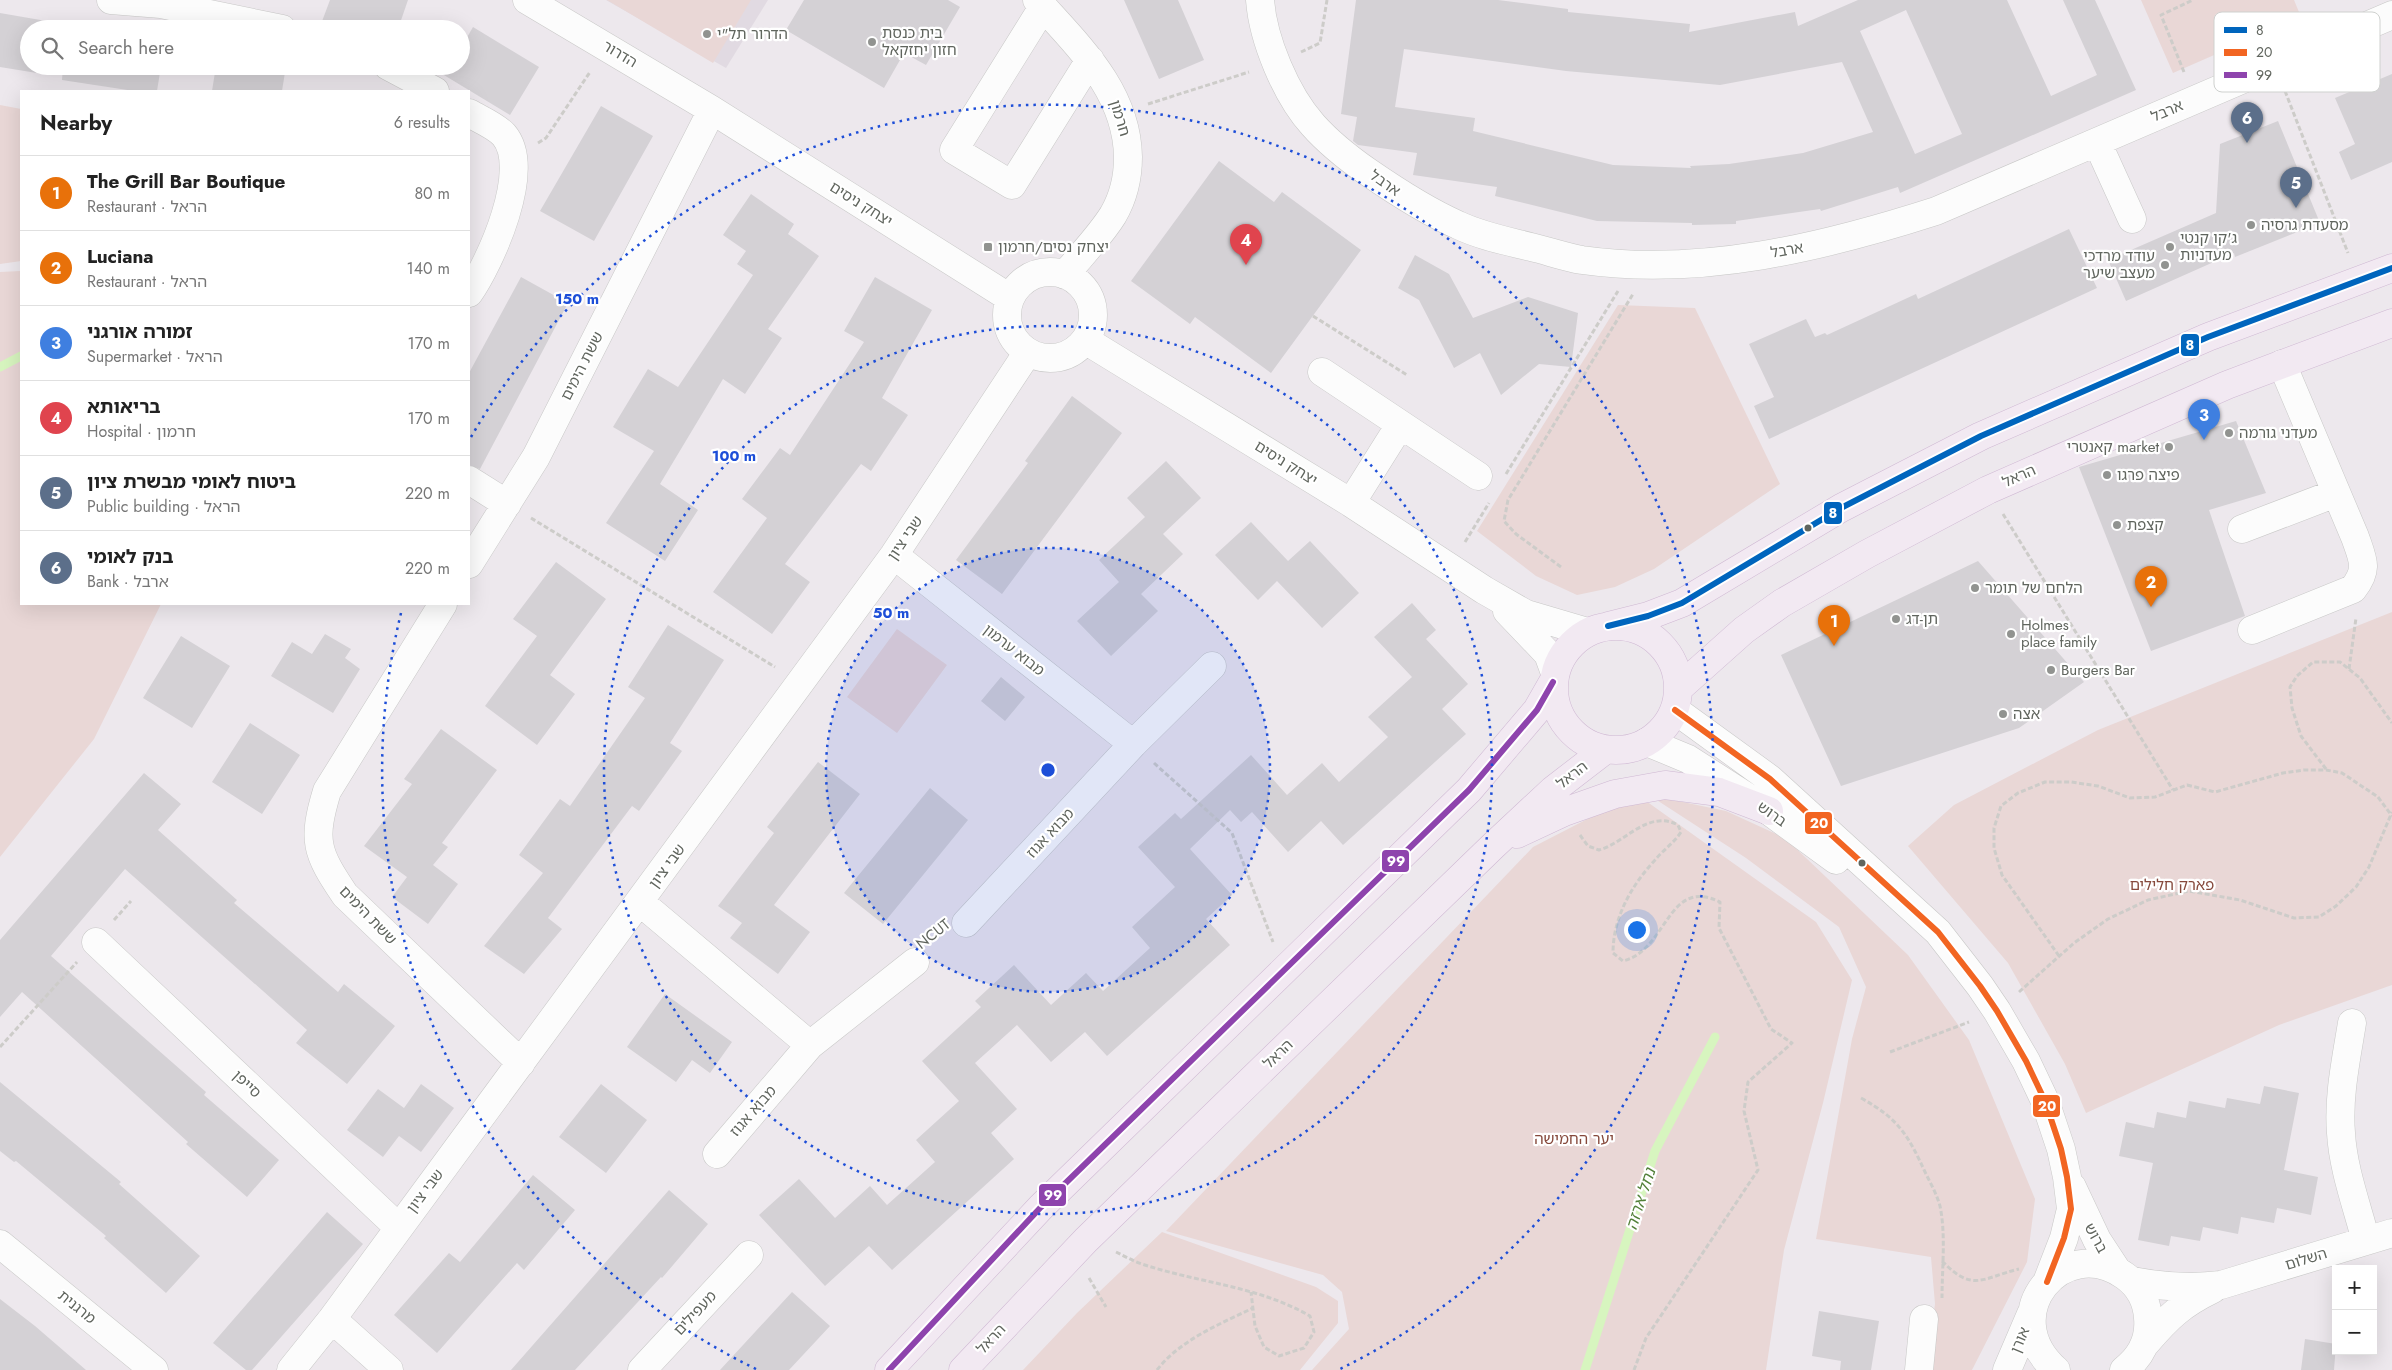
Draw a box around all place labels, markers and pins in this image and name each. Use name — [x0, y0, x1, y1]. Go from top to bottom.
place label: בית כנסת חזון יחזקאל — [882, 22, 957, 61]
place label: הדרור תל"י — [717, 23, 788, 45]
marker: הדרור תל"י — [701, 28, 713, 40]
marker: בית כנסת חזון יחזקאל — [866, 36, 878, 48]
pin: 6 — [2231, 102, 2263, 143]
pin: 5 — [2280, 167, 2312, 208]
place label: מסעדת גרסיה — [2261, 214, 2349, 236]
marker: מסעדת גרסיה — [2245, 219, 2257, 231]
pin: 4 — [1230, 224, 1262, 265]
place label: ג'קו קנטי מעדניות — [2180, 227, 2237, 266]
place label: יצחק נסים/חרמון — [998, 236, 1109, 258]
marker: יצחק נסים/חרמון — [982, 241, 994, 253]
marker: ג'קו קנטי מעדניות — [2164, 241, 2176, 253]
place label: עודד מרדכי מעצב שיער — [2083, 245, 2155, 284]
marker: עודד מרדכי מעצב שיער — [2159, 259, 2171, 271]
pin: 3 — [2188, 399, 2220, 440]
place label: מעדני גורמה — [2239, 422, 2317, 444]
marker: מעדני גורמה — [2223, 427, 2235, 439]
place label: קאנטרי market — [2067, 436, 2159, 458]
marker: קאנטרי market — [2163, 441, 2175, 453]
place label: פיצה פרגו — [2117, 464, 2180, 486]
marker: פיצה פרגו — [2101, 469, 2113, 481]
place label: קצפת — [2127, 514, 2164, 536]
marker: קצפת — [2111, 519, 2123, 531]
unlabelled marker — [1803, 523, 1813, 533]
pin: 2 — [2135, 566, 2167, 607]
place label: הלחם של תומר — [1985, 577, 2083, 599]
marker: הלחם של תומר — [1969, 582, 1981, 594]
pin: 1 — [1818, 605, 1850, 646]
place label: תן-דג — [1906, 608, 1938, 630]
marker: תן-דג — [1890, 613, 1902, 625]
place label: Holmes place family — [2021, 614, 2097, 653]
marker: Holmes place family — [2005, 628, 2017, 640]
place label: Burgers Bar — [2061, 659, 2136, 681]
marker: Burgers Bar — [2045, 664, 2057, 676]
place label: אצה — [2013, 703, 2040, 725]
marker: אצה — [1997, 708, 2009, 720]
centre of rings — [1039, 761, 1057, 779]
unlabelled marker — [1857, 858, 1867, 868]

